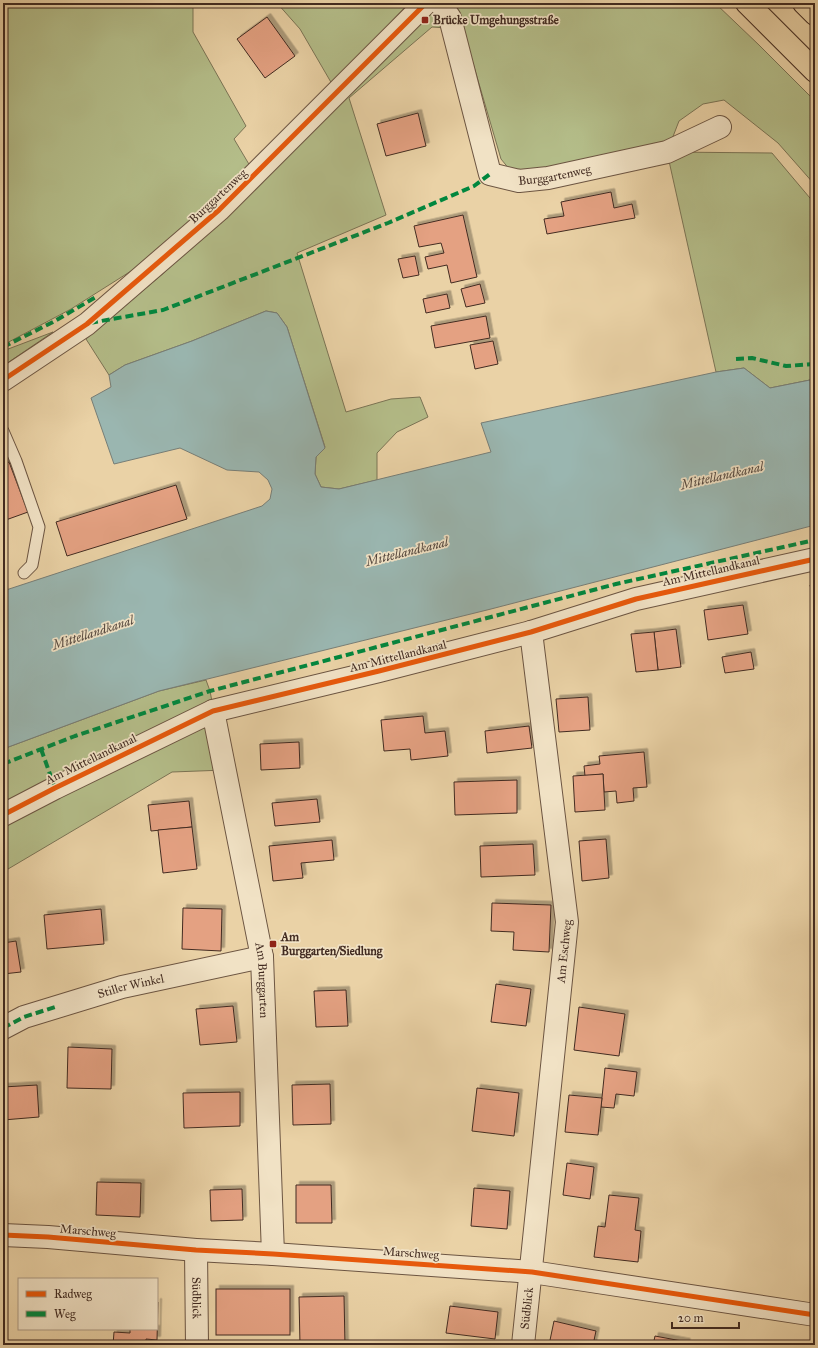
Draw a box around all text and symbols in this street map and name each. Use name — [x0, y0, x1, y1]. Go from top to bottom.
place label: Brücke Umgehungsstraße — [433, 13, 559, 28]
marker: Brücke Umgehungsstraße — [420, 15, 430, 25]
street label: Burggartenweg — [518, 162, 593, 188]
street label: Burggartenweg — [186, 166, 251, 227]
water label: Mittellandkanal — [677, 458, 766, 494]
water label: Mittellandkanal — [362, 534, 451, 570]
street label: Am Mittellandkanal — [660, 553, 762, 589]
water label: Mittellandkanal — [48, 612, 137, 654]
street label: Am Mittellandkanal — [347, 637, 449, 675]
street label: Am Mittellandkanal — [42, 731, 139, 788]
street label: Am Eschweg — [554, 918, 575, 985]
place label: Am Burggarten/Siedlung — [280, 930, 383, 959]
marker: Am Burggarten/Siedlung — [268, 939, 278, 949]
street label: Am Burggarten — [252, 940, 271, 1019]
street label: Stiller Winkel — [96, 971, 166, 1001]
street label: Marschweg — [59, 1222, 117, 1241]
street label: Marschweg — [382, 1244, 440, 1263]
street label: Südblick — [189, 1277, 204, 1320]
legend — [18, 1278, 158, 1330]
street label: Südblick — [518, 1286, 536, 1330]
text: Radweg — [54, 1287, 92, 1302]
scale bar — [672, 1304, 739, 1330]
text: Weg — [54, 1307, 76, 1322]
text: 20 m — [678, 1311, 704, 1325]

